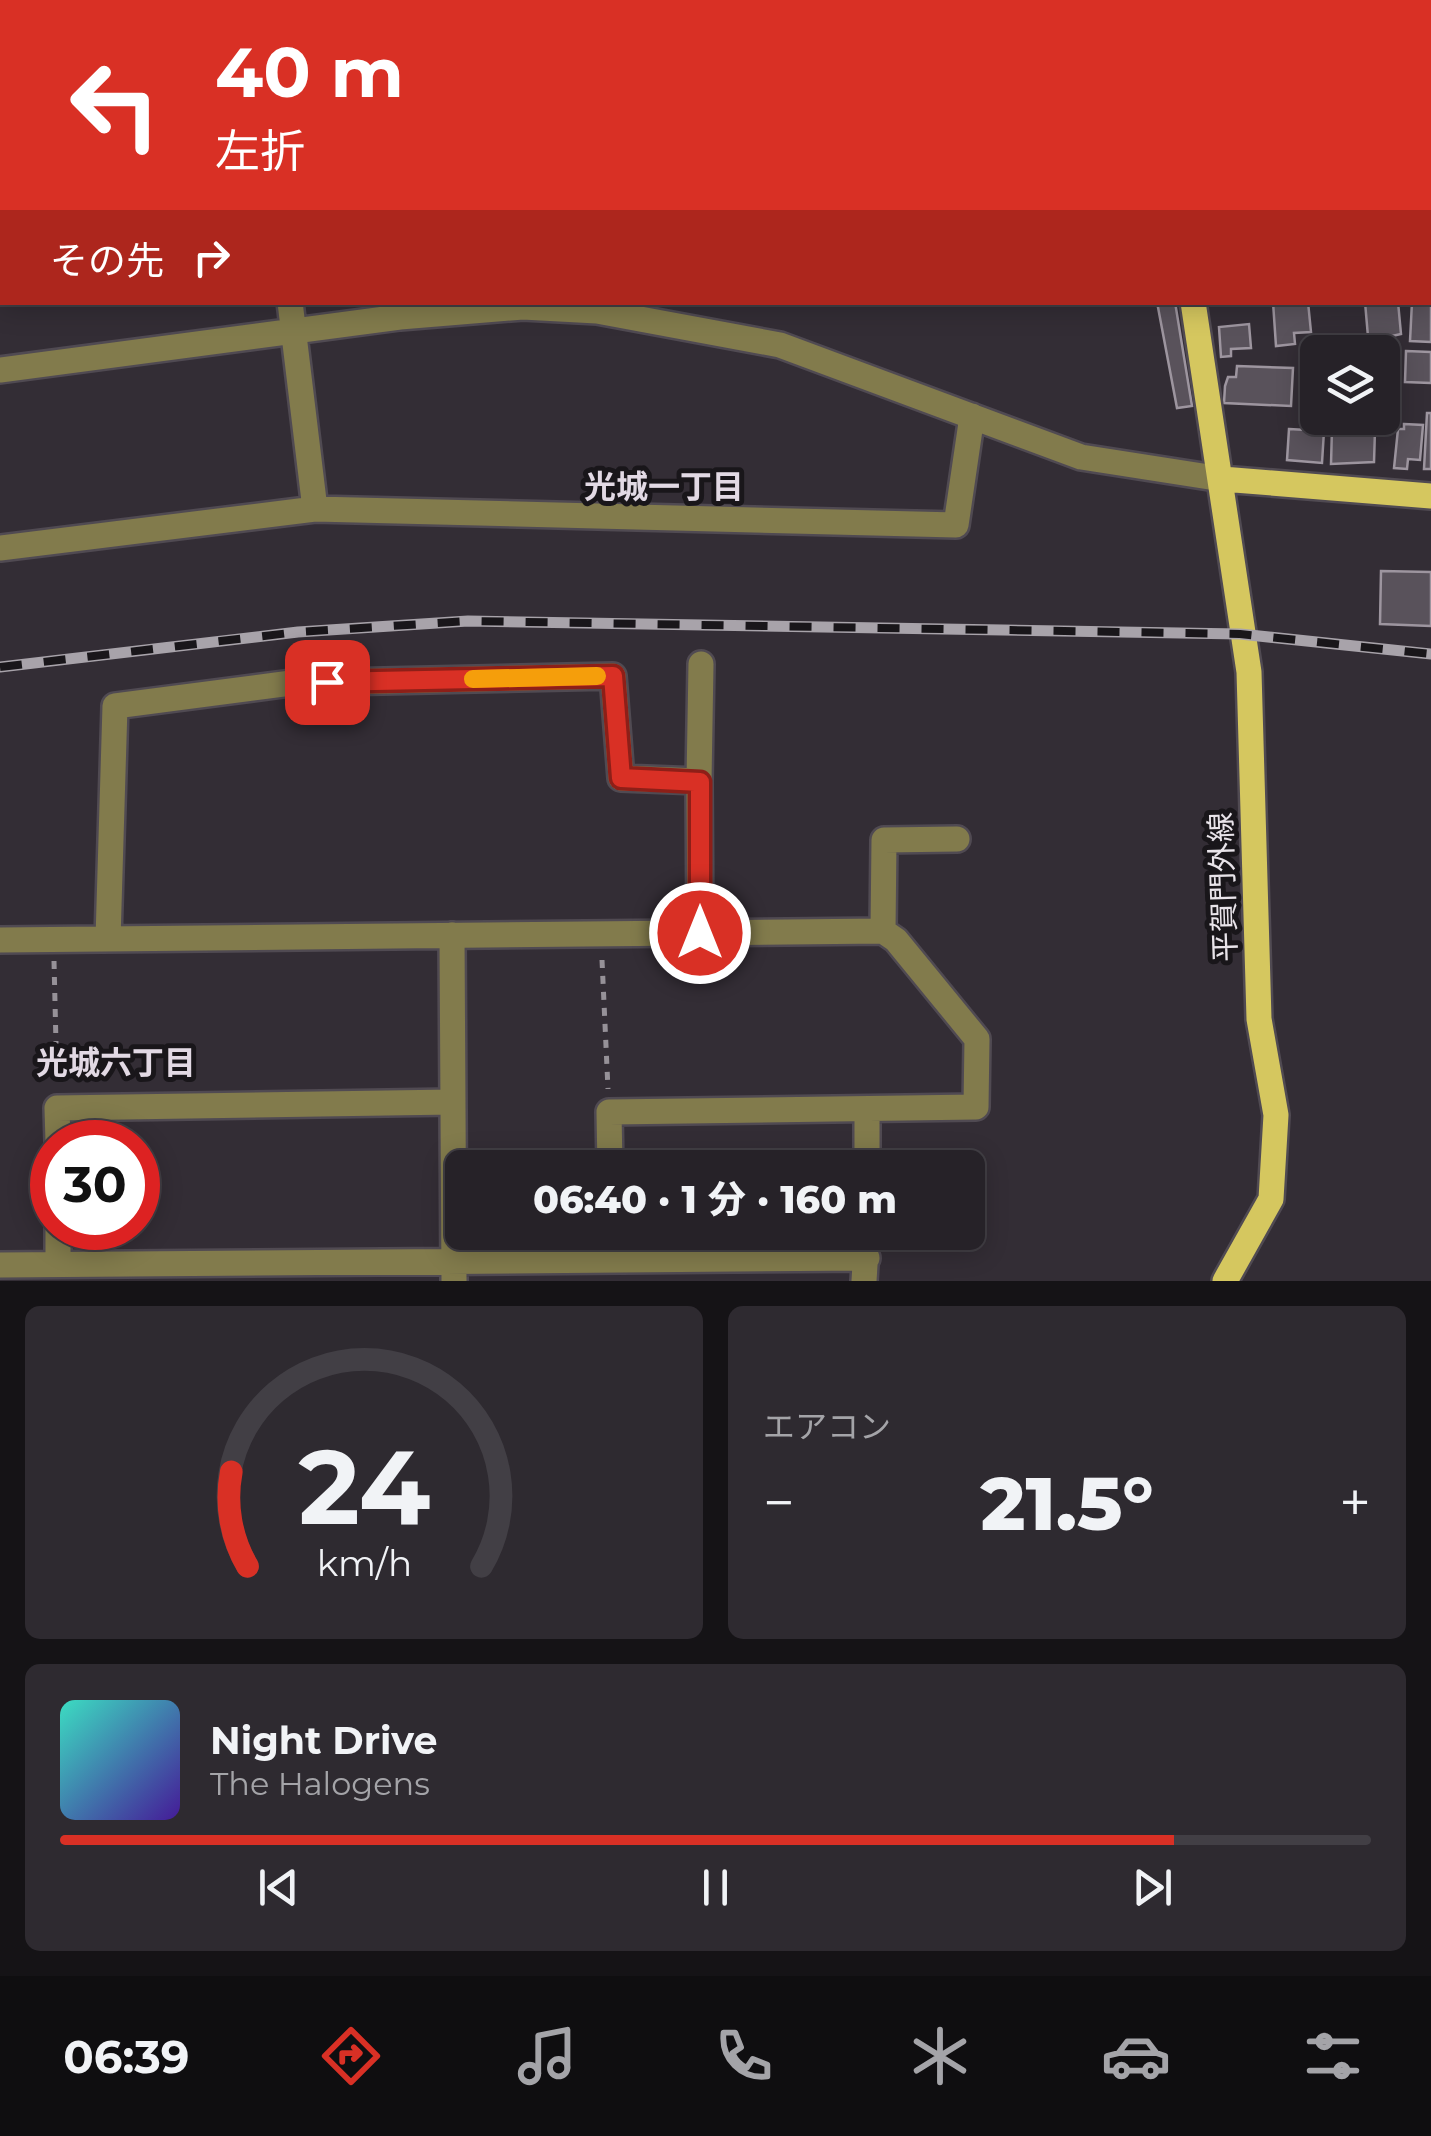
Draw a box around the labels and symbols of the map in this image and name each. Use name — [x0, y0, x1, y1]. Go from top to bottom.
district label: 光城一丁目 — [584, 467, 744, 506]
pin — [285, 640, 370, 725]
street label: 平賀門外線 — [1202, 811, 1244, 963]
position arrow — [648, 881, 752, 985]
district label: 光城六丁目 — [36, 1043, 196, 1082]
speed limit sign: 30 — [30, 1120, 160, 1250]

